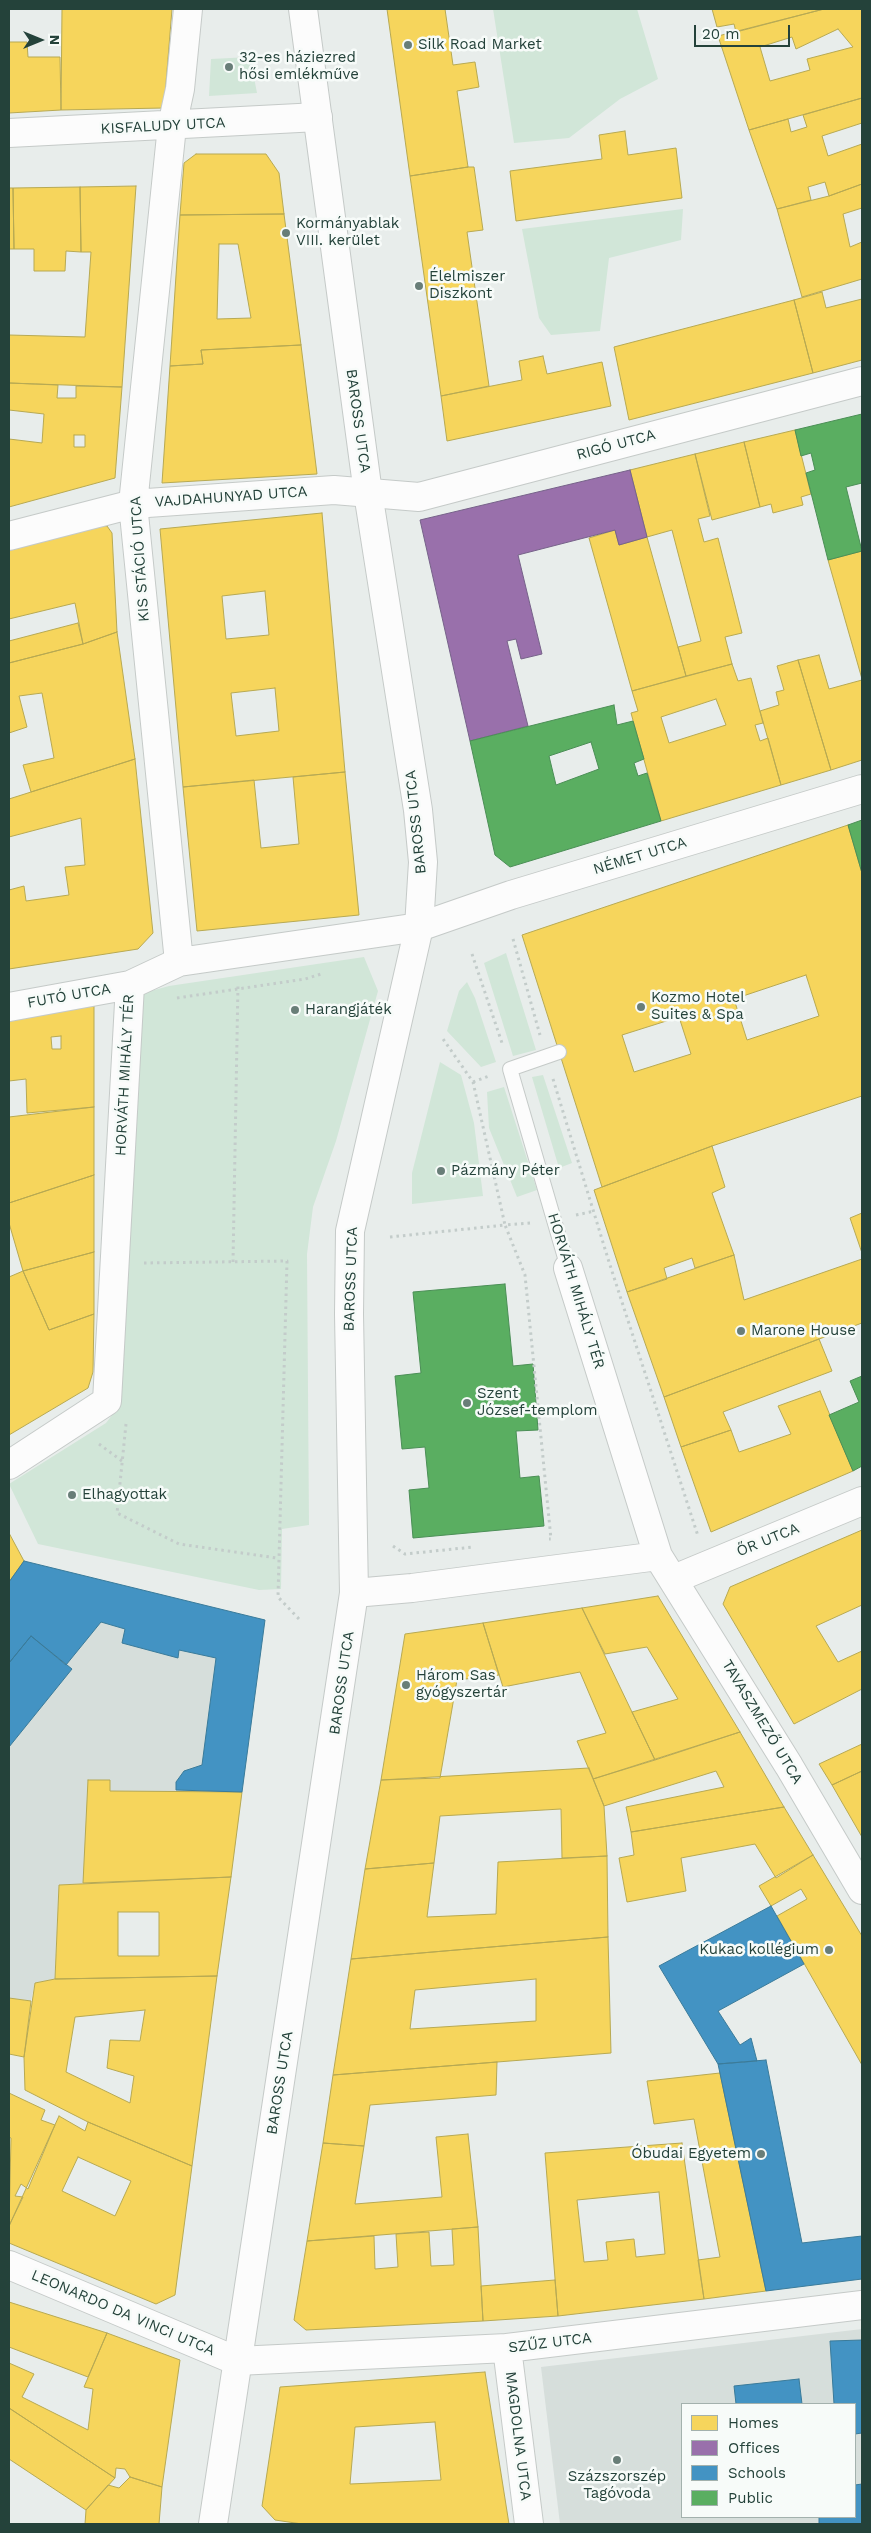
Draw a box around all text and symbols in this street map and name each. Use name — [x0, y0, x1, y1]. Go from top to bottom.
north arrow — [15, 15, 65, 65]
scale bar — [696, 15, 792, 47]
text: 20 m — [702, 25, 740, 43]
text: N — [47, 35, 63, 45]
place label: Silk Road Market — [418, 36, 542, 54]
marker: Silk Road Market — [402, 39, 414, 51]
place label: 32-es háziezred hősi emlékműve — [239, 49, 359, 84]
marker: 32-es háziezred hősi emlékműve — [223, 61, 235, 73]
street label: KISFALUDY UTCA — [100, 114, 226, 138]
place label: Kormányablak VIII. kerület — [296, 215, 399, 250]
marker: Kormányablak VIII. kerület — [280, 227, 292, 239]
place label: Élelmiszer Diszkont — [429, 268, 505, 303]
marker: Élelmiszer Diszkont — [413, 280, 425, 292]
street label: BAROSS UTCA — [342, 368, 374, 474]
street label: RIGÓ UTCA — [574, 426, 658, 464]
street label: VAJDAHUNYAD UTCA — [154, 483, 308, 511]
street label: KIS STÁCIÓ UTCA — [127, 495, 153, 623]
street label: BAROSS UTCA — [402, 769, 430, 875]
street label: NÉMET UTCA — [591, 833, 689, 879]
street label: FUTÓ UTCA — [26, 980, 112, 1012]
place label: Kozmo Hotel Suites & Spa — [651, 989, 745, 1024]
street label: HORVÁTH MIHÁLY TÉR — [112, 994, 138, 1156]
place label: Harangjáték — [305, 1001, 392, 1019]
marker: Kozmo Hotel Suites & Spa — [635, 1001, 647, 1013]
marker: Harangjáték — [289, 1004, 301, 1016]
place label: Pázmány Péter — [451, 1162, 560, 1180]
marker: Pázmány Péter — [435, 1165, 447, 1177]
street label: HORVÁTH MIHÁLY TÉR — [544, 1211, 608, 1371]
street label: BAROSS UTCA — [340, 1226, 362, 1332]
place label: Marone House — [751, 1322, 856, 1340]
marker: Marone House — [735, 1325, 747, 1337]
place label: Szent József-templom — [477, 1385, 597, 1420]
marker: Szent József-templom — [461, 1397, 473, 1409]
place label: Elhagyottak — [82, 1486, 167, 1504]
marker: Elhagyottak — [66, 1489, 78, 1501]
street label: ŐR UTCA — [734, 1519, 802, 1561]
street label: BAROSS UTCA — [326, 1630, 358, 1736]
street label: TAVASZMEZŐ UTCA — [718, 1657, 806, 1787]
place label: Három Sas gyógyszertár — [416, 1667, 507, 1702]
marker: Három Sas gyógyszertár — [400, 1679, 412, 1691]
place label: Kukac kollégium — [699, 1941, 819, 1959]
marker: Kukac kollégium — [823, 1944, 835, 1956]
street label: BAROSS UTCA — [263, 2030, 297, 2136]
place label: Óbudai Egyetem — [631, 2145, 751, 2163]
marker: Óbudai Egyetem — [755, 2148, 767, 2160]
street label: LEONARDO DA VINCI UTCA — [29, 2266, 217, 2360]
street label: SZŰZ UTCA — [507, 2329, 593, 2357]
street label: MAGDOLNA UTCA — [501, 2370, 535, 2502]
legend — [681, 2403, 856, 2518]
text: Homes — [728, 2414, 779, 2432]
text: Offices — [728, 2439, 780, 2457]
marker: Százszorszép Tagóvoda — [611, 2454, 623, 2466]
text: Schools — [728, 2464, 786, 2482]
place label: Százszorszép Tagóvoda — [568, 2468, 666, 2503]
text: Public — [728, 2489, 773, 2507]

